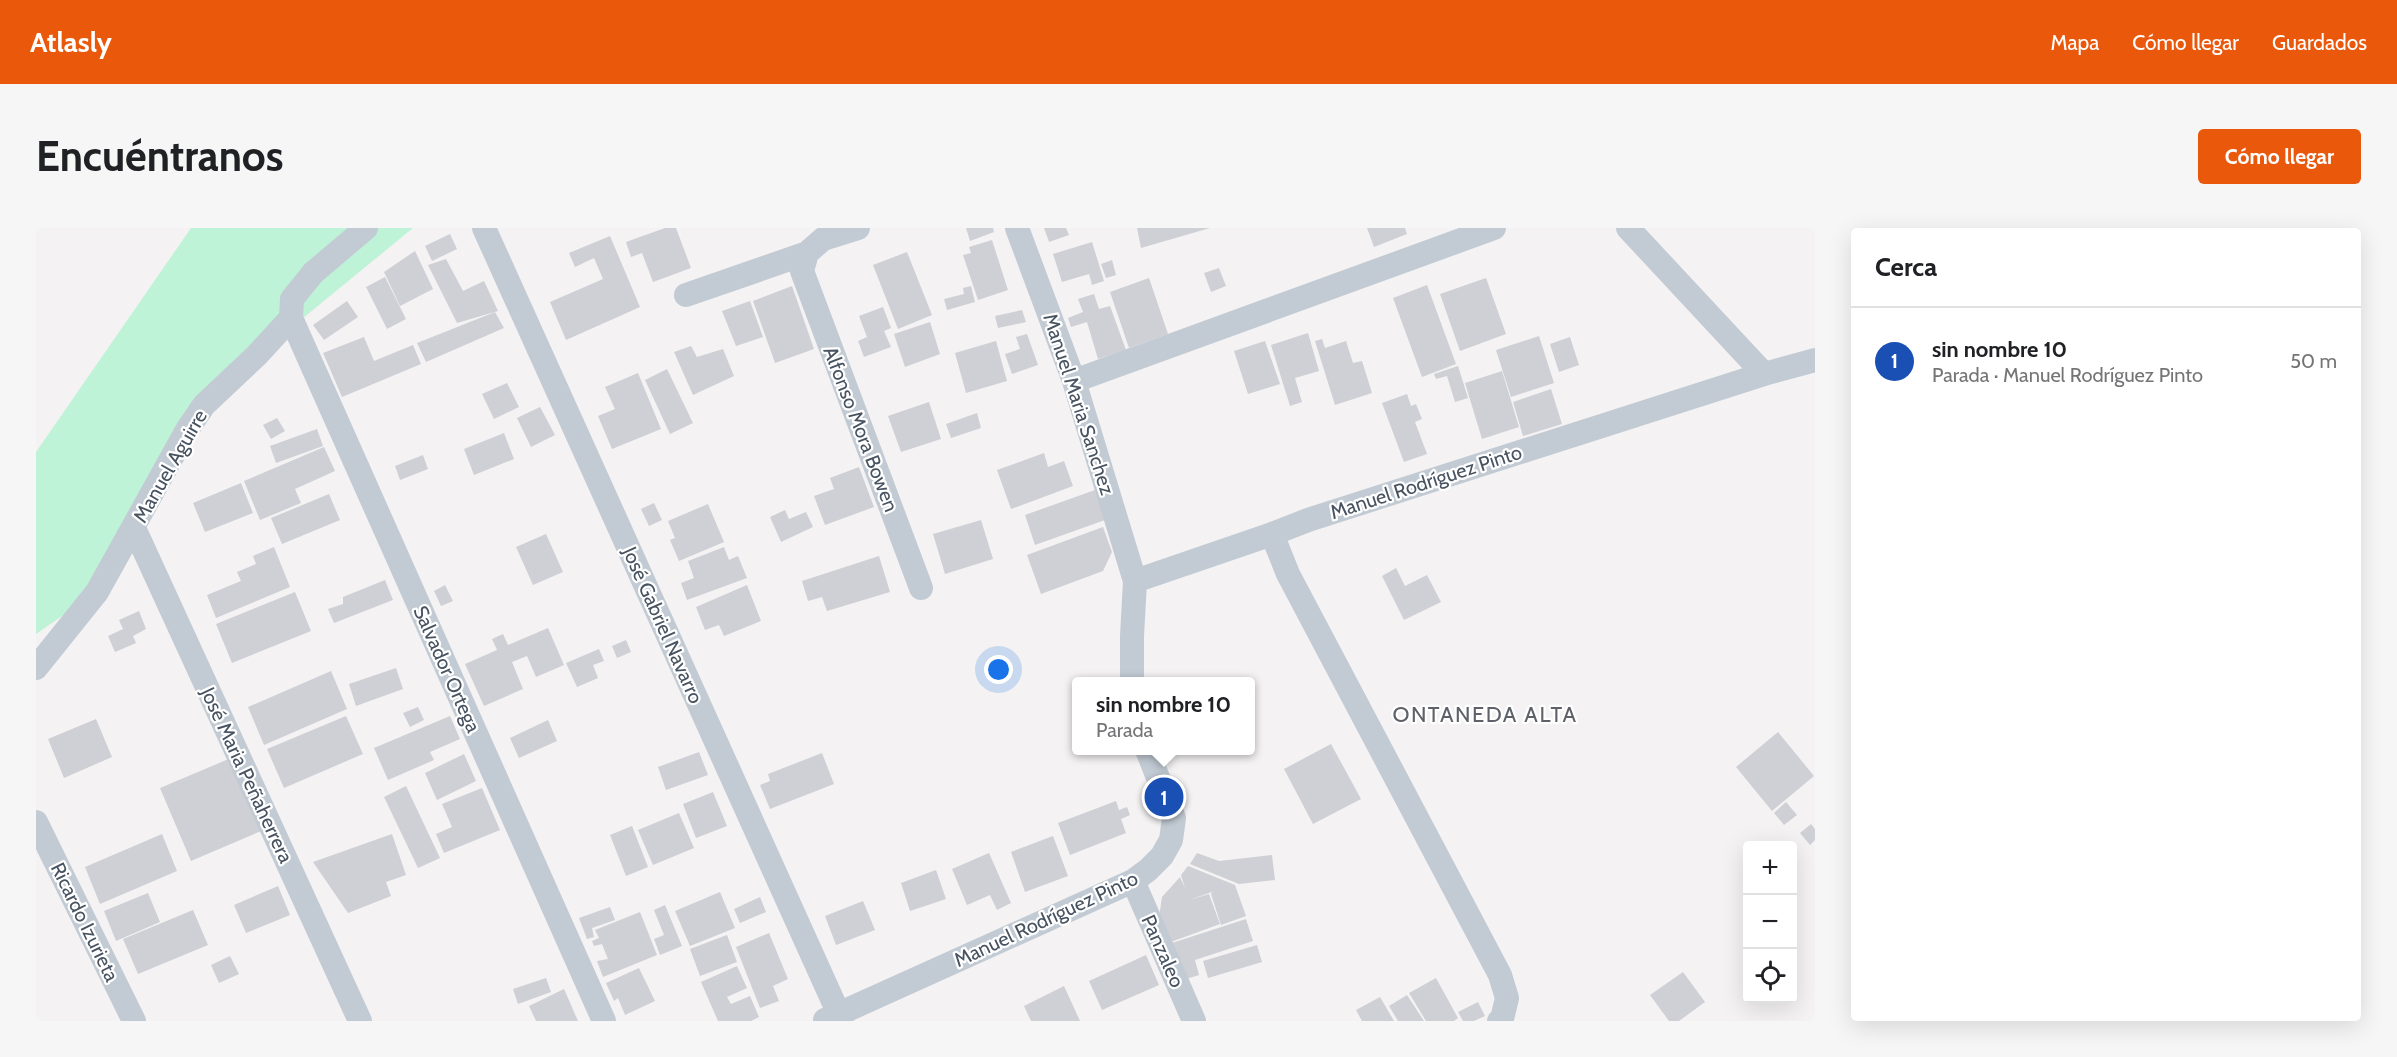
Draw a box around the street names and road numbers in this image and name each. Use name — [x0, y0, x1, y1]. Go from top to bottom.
street label: Manuel Maria Sanchez — [1038, 310, 1120, 498]
street label: Alfonso Mora Bowen — [818, 343, 904, 515]
street label: Manuel Aguirre — [128, 405, 212, 527]
street label: Manuel Rodríguez Pinto — [1327, 440, 1525, 524]
street label: José Gabriel Navarro — [617, 542, 708, 707]
street label: Salvador Ortega — [408, 602, 486, 736]
street label: José Maria Peñaherrera — [195, 683, 298, 867]
street label: Ricardo Izurieta — [46, 859, 124, 986]
street label: Manuel Rodríguez Pinto — [950, 866, 1142, 972]
street label: Panzaleo — [1136, 911, 1190, 991]

